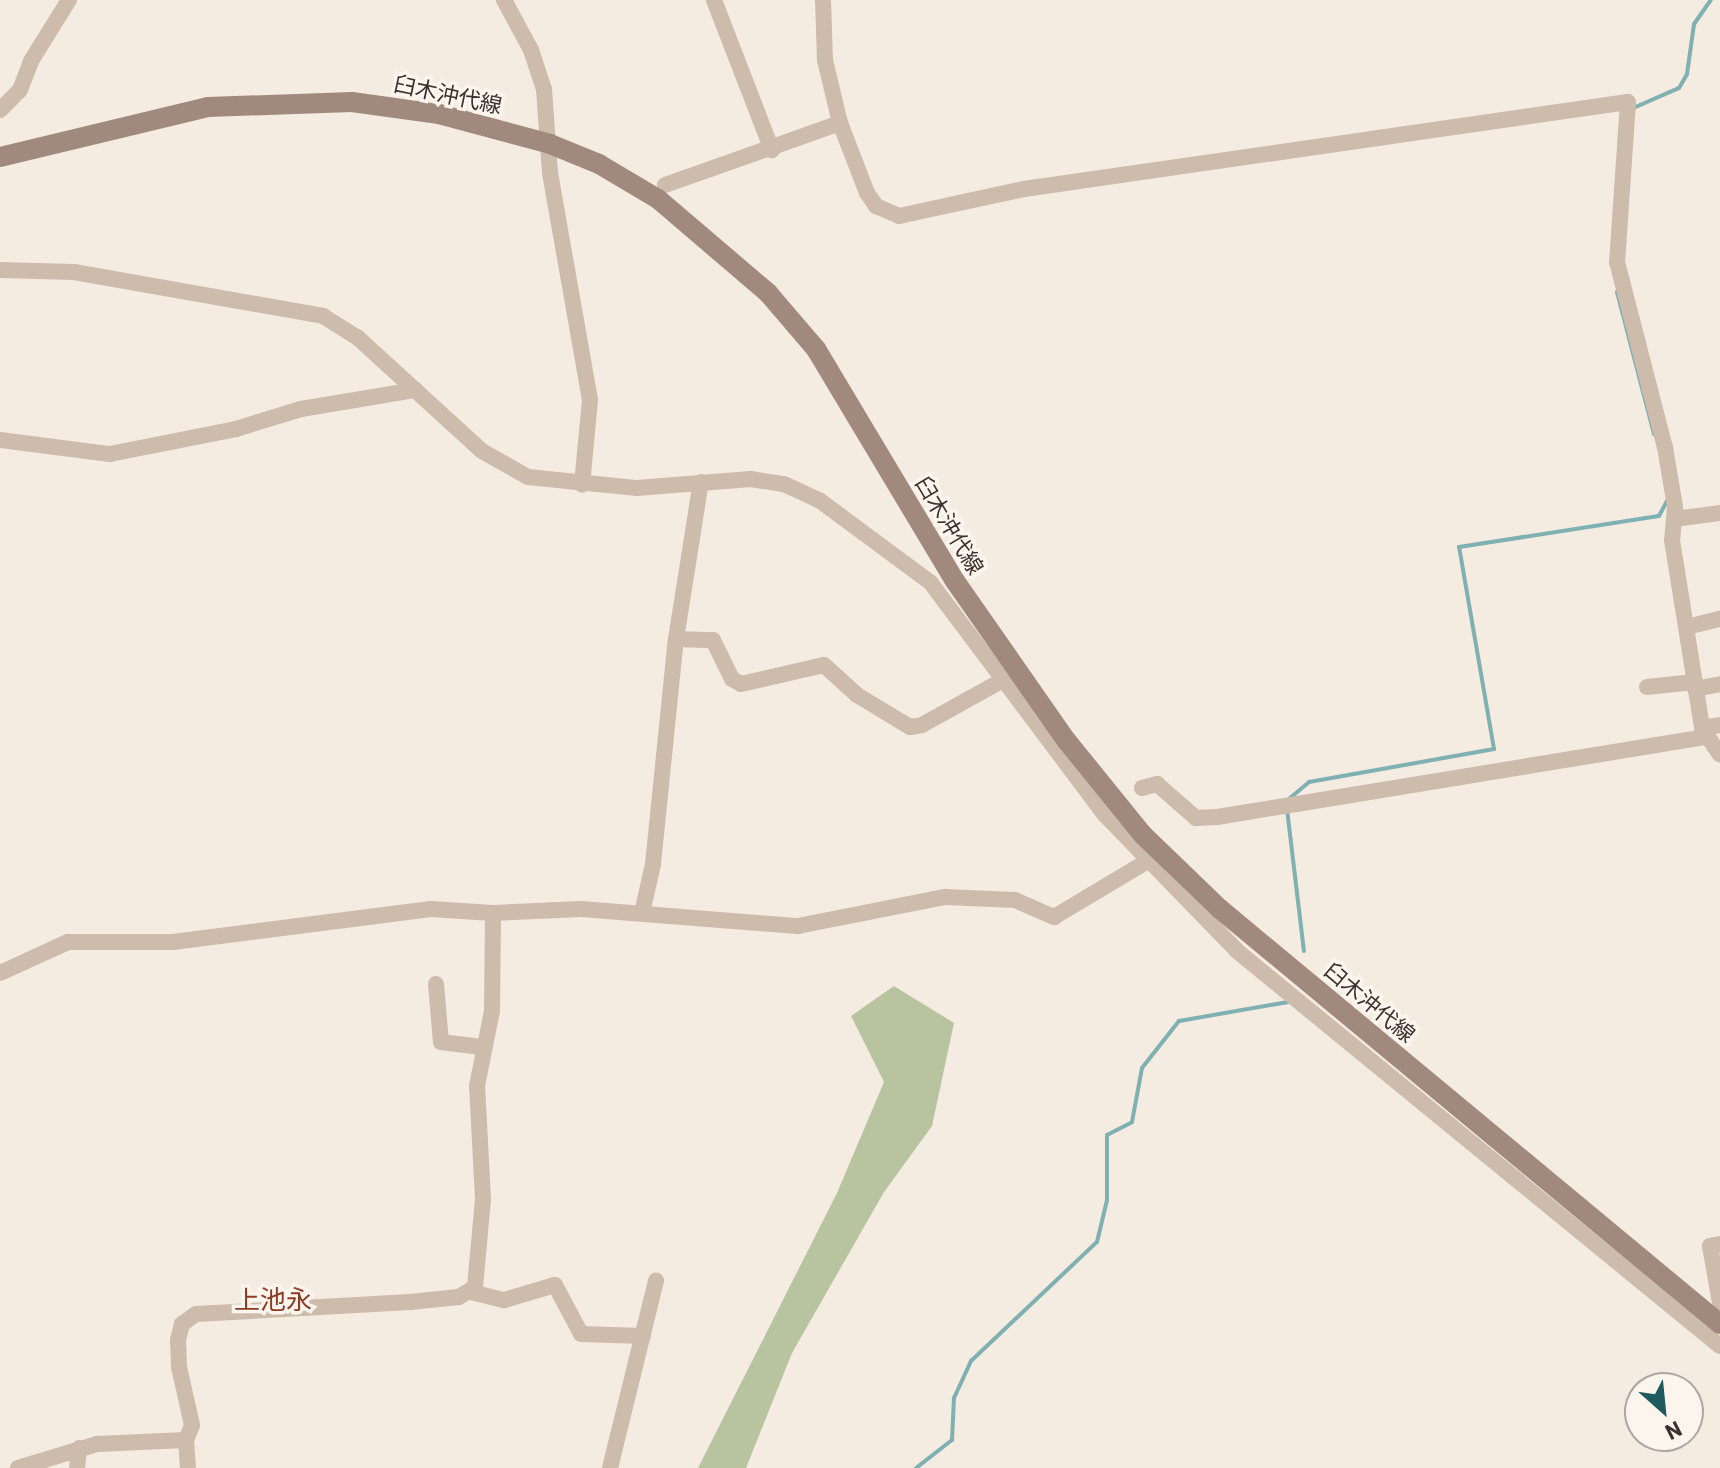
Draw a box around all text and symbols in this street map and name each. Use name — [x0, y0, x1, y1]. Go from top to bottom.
street label: 臼木沖代線 — [391, 70, 505, 118]
street label: 臼木沖代線 — [910, 471, 990, 579]
street label: 臼木沖代線 — [1319, 957, 1421, 1047]
district label: 上池永 — [234, 1283, 312, 1315]
north arrow — [1624, 1372, 1704, 1452]
text: N — [1662, 1417, 1686, 1447]

